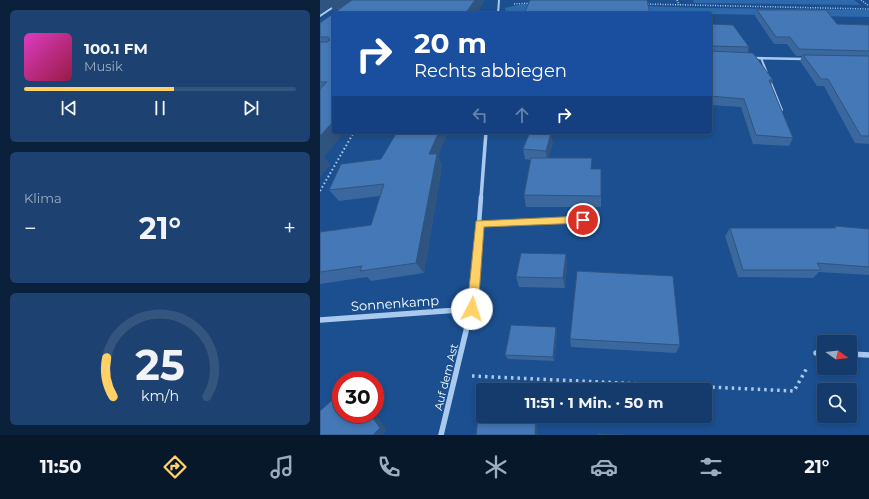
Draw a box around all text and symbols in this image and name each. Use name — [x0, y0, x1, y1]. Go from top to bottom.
text: 20 m — [414, 26, 487, 60]
icon: right — [348, 28, 400, 80]
text: 100.1 FM — [84, 39, 148, 58]
text: Musik — [84, 58, 123, 74]
text: Rechts abbiegen — [414, 60, 567, 82]
icon: previous — [58, 97, 80, 119]
icon: pause — [149, 97, 171, 119]
icon: next — [240, 97, 262, 119]
icon: left — [469, 104, 491, 126]
icon: ahead — [511, 104, 533, 126]
icon: right — [553, 104, 575, 126]
text: Klima — [24, 190, 62, 206]
pin — [566, 203, 600, 237]
icon: arrive — [572, 209, 594, 231]
text: 21° — [139, 210, 181, 247]
text: − — [24, 215, 37, 242]
text: + — [283, 215, 296, 242]
position arrow — [451, 288, 493, 330]
street label: Sonnenkamp — [350, 292, 440, 314]
north arrow — [817, 335, 857, 375]
map controls — [817, 335, 857, 423]
text: 25 — [135, 340, 185, 390]
street label: Auf dem Ast — [431, 342, 461, 412]
speed limit sign: 30 — [332, 371, 384, 423]
button: search — [817, 383, 857, 423]
text: km/h — [141, 387, 179, 405]
text: 11:51 · 1 Min. · 50 m — [525, 393, 663, 412]
icon: directions — [161, 453, 189, 481]
icon: music — [268, 453, 296, 481]
icon: phone — [375, 453, 403, 481]
icon: climate — [482, 453, 510, 481]
icon: car — [590, 453, 618, 481]
icon: filters — [697, 453, 725, 481]
text: 11:50 — [40, 456, 81, 478]
text: 21° — [804, 456, 829, 478]

